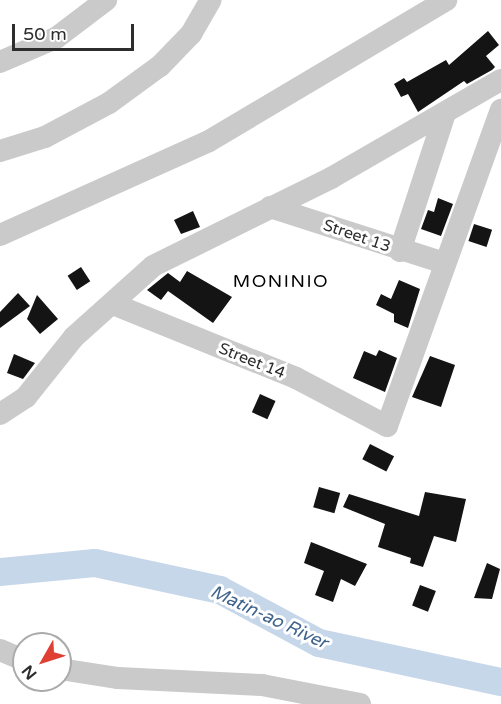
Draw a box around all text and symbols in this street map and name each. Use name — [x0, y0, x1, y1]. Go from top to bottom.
scale bar — [15, 12, 136, 50]
text: 50 m — [23, 23, 67, 45]
street label: Street 13 — [321, 216, 393, 256]
district label: MONINIO — [233, 270, 329, 292]
street label: Street 14 — [216, 339, 288, 383]
water label: Matin-ao River — [207, 580, 331, 654]
north arrow — [12, 632, 72, 692]
text: N — [18, 661, 41, 683]

